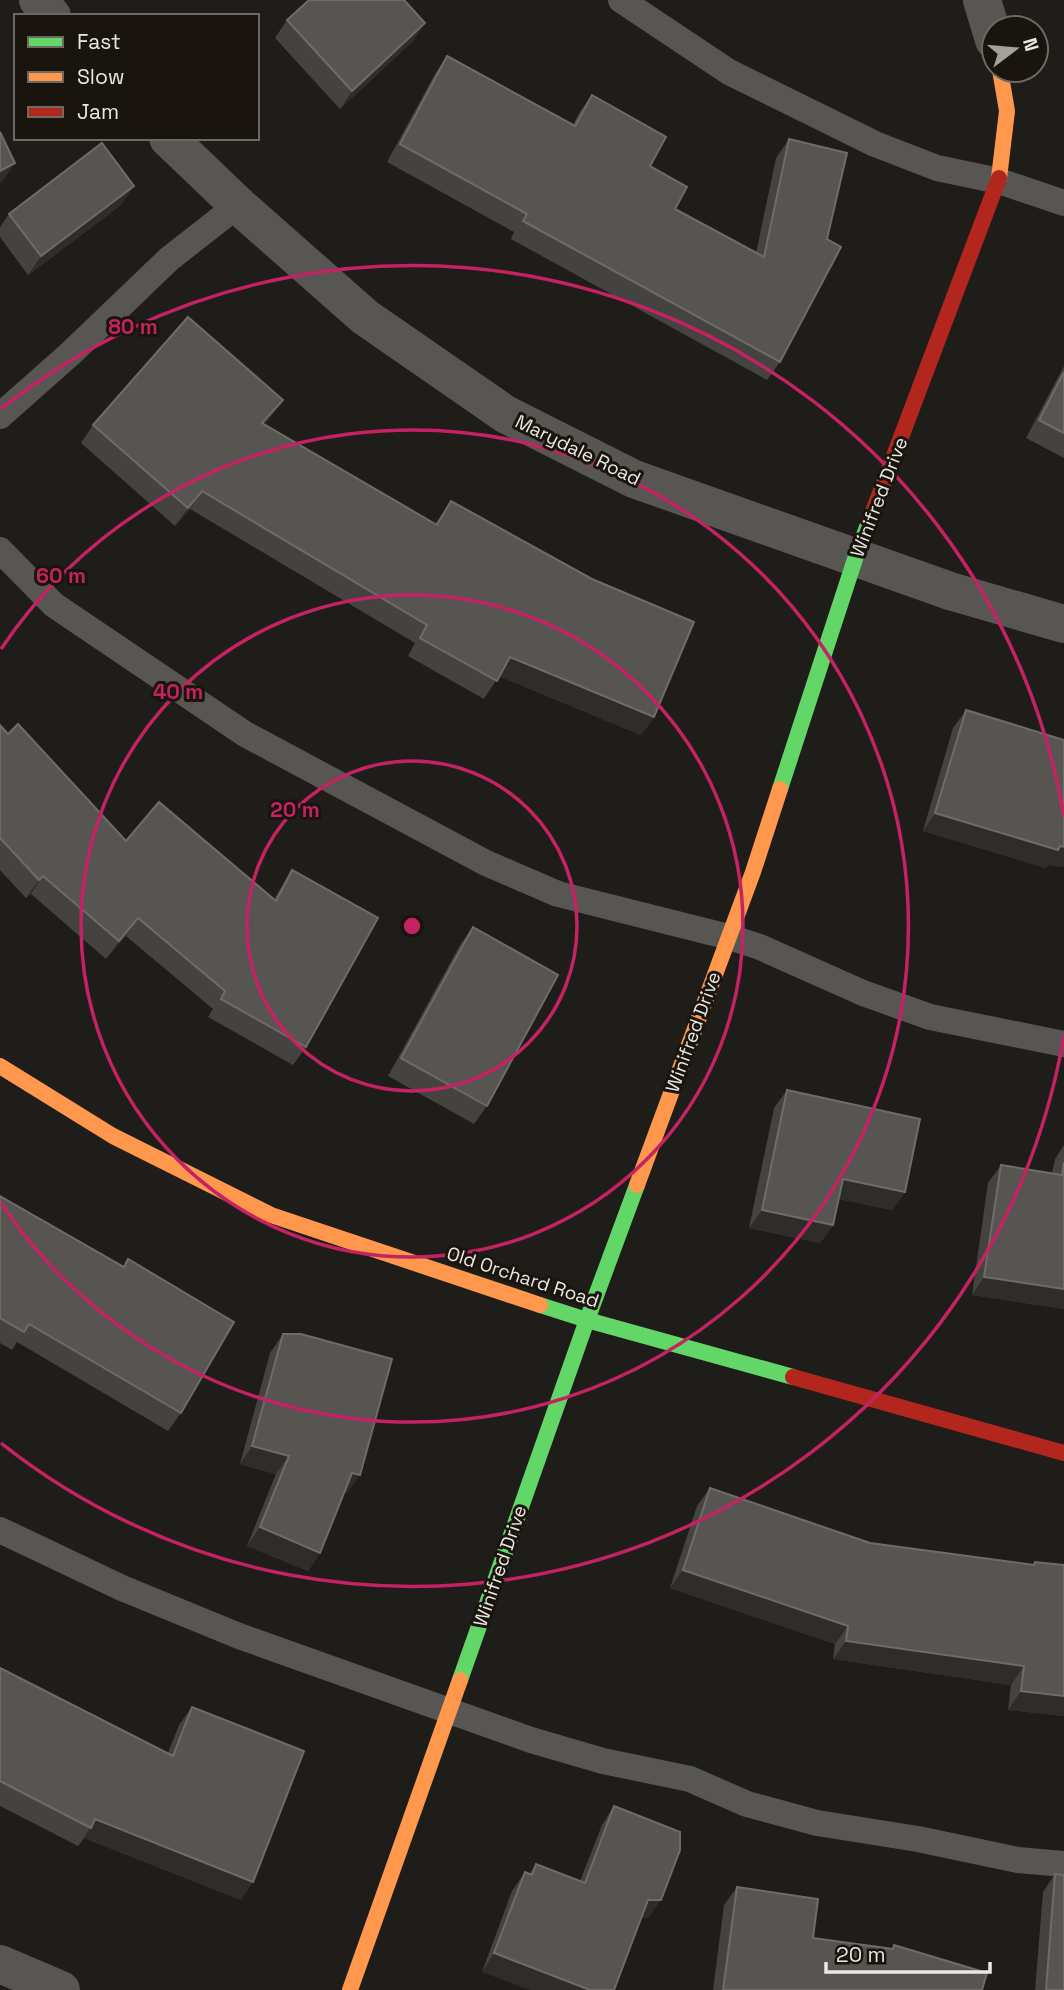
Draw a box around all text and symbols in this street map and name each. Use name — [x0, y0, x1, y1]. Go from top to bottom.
legend — [14, 14, 259, 140]
north arrow — [980, 14, 1050, 84]
text: Fast — [77, 28, 121, 55]
text: N — [1017, 35, 1045, 54]
text: Slow — [77, 63, 125, 90]
text: Jam — [77, 98, 119, 125]
text: 80 m — [108, 313, 158, 340]
street label: Marydale Road — [511, 409, 645, 491]
street label: Winifred Drive — [845, 433, 913, 561]
text: 60 m — [36, 562, 86, 589]
text: 40 m — [153, 678, 203, 705]
text: 20 m — [270, 796, 320, 823]
centre of rings — [400, 914, 424, 938]
street label: Winifred Drive — [660, 968, 726, 1096]
street label: Old Orchard Road — [444, 1241, 602, 1313]
street label: Winifred Drive — [468, 1502, 532, 1630]
scale bar — [826, 1930, 990, 1974]
text: 20 m — [836, 1941, 886, 1968]

